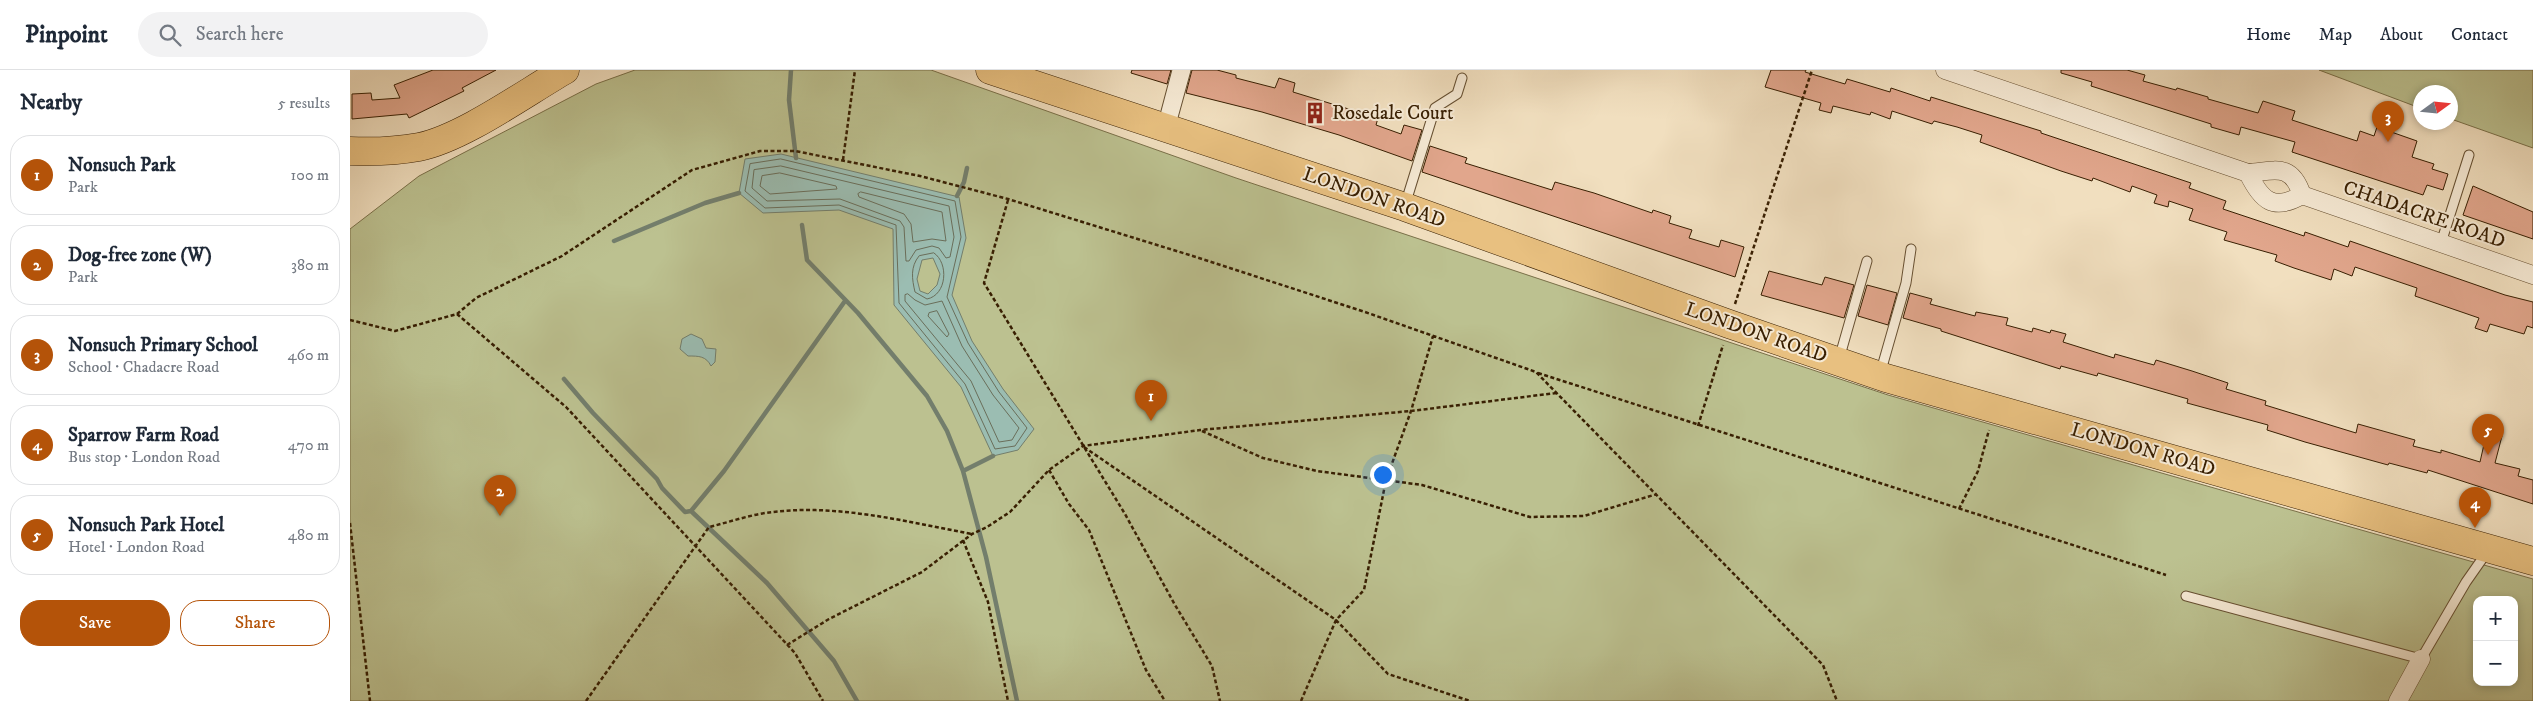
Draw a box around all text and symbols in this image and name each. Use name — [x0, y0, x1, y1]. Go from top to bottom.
search box — [138, 12, 488, 57]
text: Pinpoint — [25, 20, 108, 50]
icon: search — [156, 21, 184, 49]
text: Search here — [196, 23, 284, 46]
text: Home — [2246, 24, 2291, 46]
text: Map — [2319, 24, 2352, 46]
text: About — [2380, 24, 2423, 46]
text: Contact — [2451, 24, 2508, 46]
north arrow — [2413, 85, 2458, 130]
text: Nearby — [20, 90, 82, 116]
text: 5 results — [278, 93, 330, 113]
building icon: Rosedale Court — [1302, 100, 1328, 126]
place label: Rosedale Court — [1332, 101, 1453, 126]
pin: 3 — [2372, 101, 2404, 142]
text: Nonsuch Park — [68, 154, 176, 177]
street label: LONDON ROAD — [1299, 162, 1449, 234]
text: 1 — [34, 165, 40, 185]
text: 100 m — [291, 165, 329, 185]
street label: CHADACRE ROAD — [2340, 176, 2508, 255]
text: Park — [68, 177, 98, 197]
text: Dog-free zone (W) — [68, 244, 212, 267]
text: 2 — [33, 255, 41, 275]
text: 380 m — [291, 255, 329, 275]
text: Park — [68, 267, 98, 287]
street label: LONDON ROAD — [1681, 297, 1831, 369]
text: Nonsuch Primary School — [68, 334, 258, 357]
text: 3 — [34, 345, 40, 365]
text: 460 m — [287, 345, 329, 365]
text: School · Chadacre Road — [68, 357, 219, 377]
pin: 1 — [1135, 380, 1167, 421]
pin: 5 — [2472, 414, 2504, 455]
street label: LONDON ROAD — [2068, 417, 2218, 483]
text: Sparrow Farm Road — [68, 424, 219, 447]
text: 4 — [32, 435, 42, 455]
text: 470 m — [288, 435, 329, 455]
text: Bus stop · London Road — [68, 447, 220, 467]
your location — [1370, 462, 1396, 488]
pin: 2 — [484, 475, 516, 516]
pin: 4 — [2459, 487, 2491, 528]
text: Nonsuch Park Hotel — [68, 514, 224, 537]
text: 5 — [33, 525, 41, 545]
text: 480 m — [288, 525, 329, 545]
text: Hotel · London Road — [68, 537, 205, 557]
map controls — [2473, 596, 2518, 686]
button: + — [2473, 596, 2518, 641]
button: Save — [20, 600, 170, 646]
button: Share — [180, 600, 330, 646]
button: − — [2473, 641, 2518, 686]

